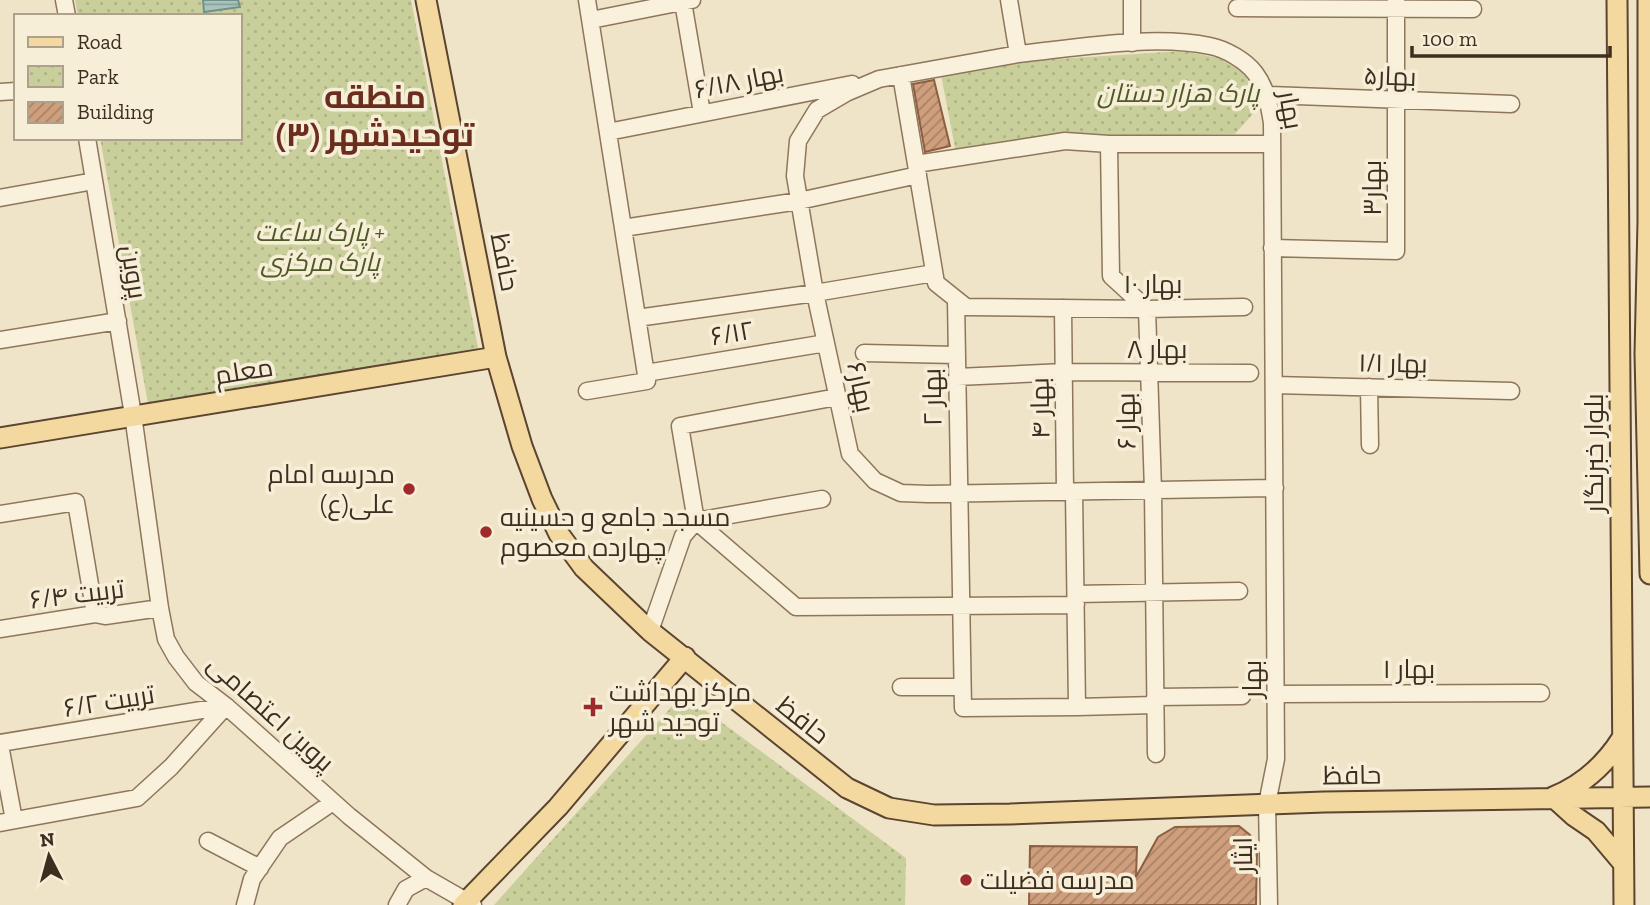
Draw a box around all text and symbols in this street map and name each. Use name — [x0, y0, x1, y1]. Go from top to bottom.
legend — [14, 14, 242, 140]
scale bar — [1412, 14, 1610, 58]
text: 100 m — [1422, 26, 1477, 51]
text: Road — [77, 29, 123, 54]
street label: بهار ۶/۱۸ — [692, 57, 786, 105]
street label: بهار۵ — [1363, 59, 1417, 93]
text: Park — [77, 64, 119, 89]
district label: منطقه توحیدشهر (۳) — [276, 77, 475, 155]
park label: پارک هزار دستان — [1097, 77, 1261, 110]
street label: بهار — [1272, 86, 1310, 132]
text: Building — [77, 99, 154, 124]
street label: بهار۳ — [1356, 160, 1388, 216]
park label: پارک ساعت + پارک مرکزی — [255, 216, 385, 279]
street label: حافظ — [484, 230, 526, 294]
street label: پروین — [113, 243, 154, 301]
street label: بهار ۱۰ — [1123, 268, 1183, 300]
street label: ۶/۱۲ — [708, 314, 756, 352]
street label: بهار ۸ — [1127, 333, 1187, 365]
street label: بهار ۱/۱ — [1358, 346, 1428, 380]
street label: معلم — [213, 351, 276, 393]
street label: بهار۶ — [840, 359, 882, 415]
street label: بهار ۲ — [915, 368, 949, 426]
street label: بهار ۴ — [1023, 377, 1057, 439]
street label: بهار ۶ — [1110, 392, 1142, 450]
street label: بلوار خبرنگار — [1578, 393, 1610, 515]
place label: مدرسه امام علی(ع) — [267, 458, 395, 521]
marker: مدرسه امام علی(ع) — [401, 481, 417, 497]
place label: مسجد جامع و حسینیه چهارده معصوم — [500, 501, 730, 565]
marker: مسجد جامع و حسینیه چهارده معصوم — [478, 524, 494, 540]
street label: تربیت ۶/۴ — [28, 572, 126, 616]
street label: پروین اعتصامی — [200, 648, 341, 779]
street label: بهار ۱ — [1383, 653, 1435, 685]
street label: بهار — [1236, 660, 1268, 700]
place label: مرکز بهداشت توحید شهر — [607, 676, 751, 738]
street label: تربیت ۶/۲ — [61, 678, 157, 724]
street label: حافظ — [770, 689, 836, 751]
marker: مرکز بهداشت توحید شهر — [583, 697, 603, 717]
street label: حافظ — [1322, 758, 1382, 792]
north arrow — [14, 821, 84, 891]
text: N — [39, 827, 56, 852]
street label: ایثار — [1227, 837, 1259, 875]
place label: مدرسه فضیلت — [980, 864, 1135, 896]
marker: مدرسه فضیلت — [958, 872, 974, 888]

